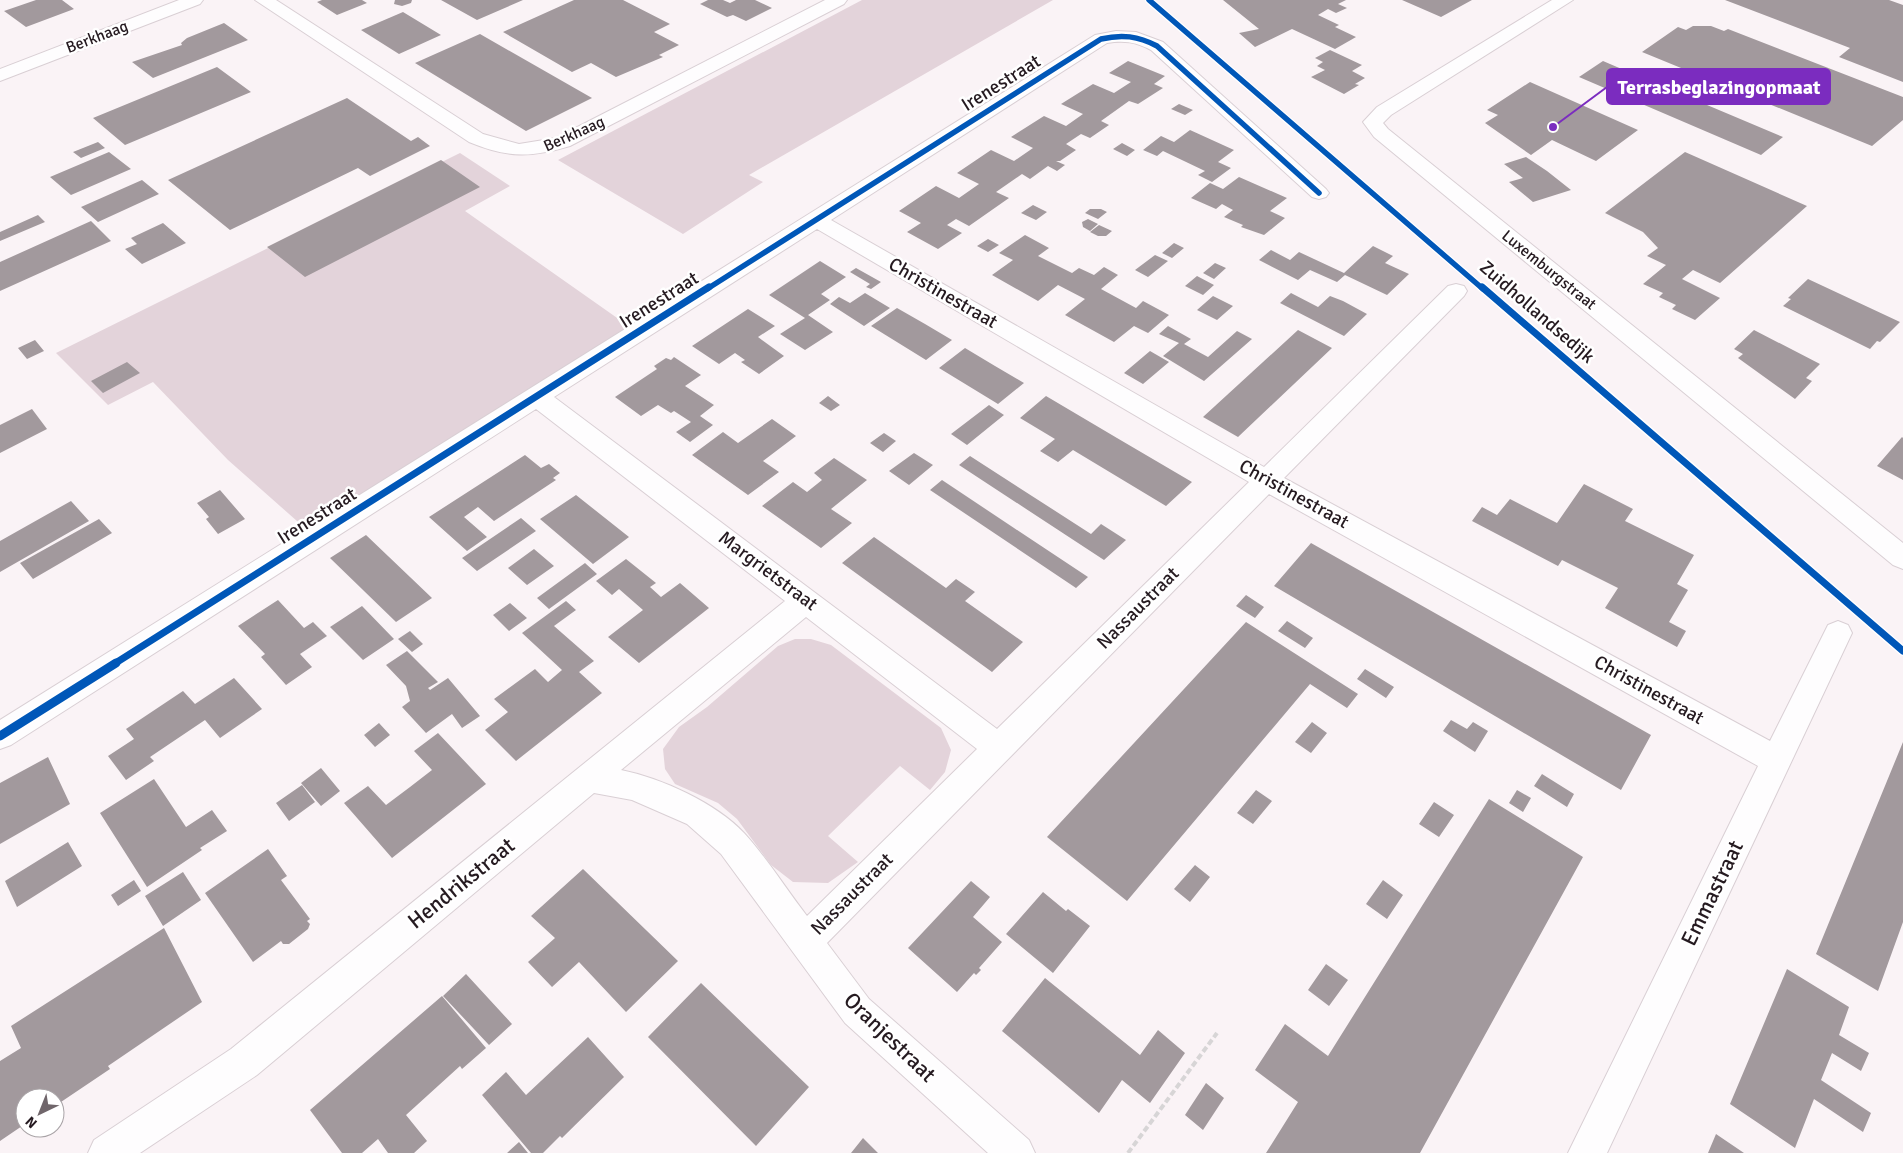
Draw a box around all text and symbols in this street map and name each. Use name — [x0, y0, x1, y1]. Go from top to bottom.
street label: Berkhaag — [63, 16, 131, 58]
street label: Irenestraat — [957, 49, 1045, 117]
callout: Terrasbeglazingopmaat — [1607, 69, 1830, 104]
text: Terrasbeglazingopmaat — [1618, 75, 1821, 100]
street label: Berkhaag — [540, 112, 608, 156]
street label: Luxemburgstraat — [1498, 226, 1601, 315]
street label: Christinestraat — [884, 252, 1002, 334]
street label: Zuidhollandsedijk — [1474, 255, 1600, 369]
street label: Irenestraat — [615, 266, 703, 334]
street label: Christinestraat — [1235, 454, 1353, 534]
street label: Irenestraat — [273, 482, 361, 550]
street label: Margrietstraat — [714, 526, 823, 616]
street label: Nassaustraat — [1092, 562, 1184, 654]
street label: Christinestraat — [1590, 650, 1708, 730]
street label: Hendrikstraat — [402, 831, 520, 934]
street label: Emmastraat — [1675, 836, 1749, 950]
street label: Nassaustraat — [806, 848, 898, 940]
street label: Oranjestraat — [838, 986, 942, 1088]
north arrow — [15, 1088, 65, 1138]
text: N — [22, 1113, 41, 1132]

